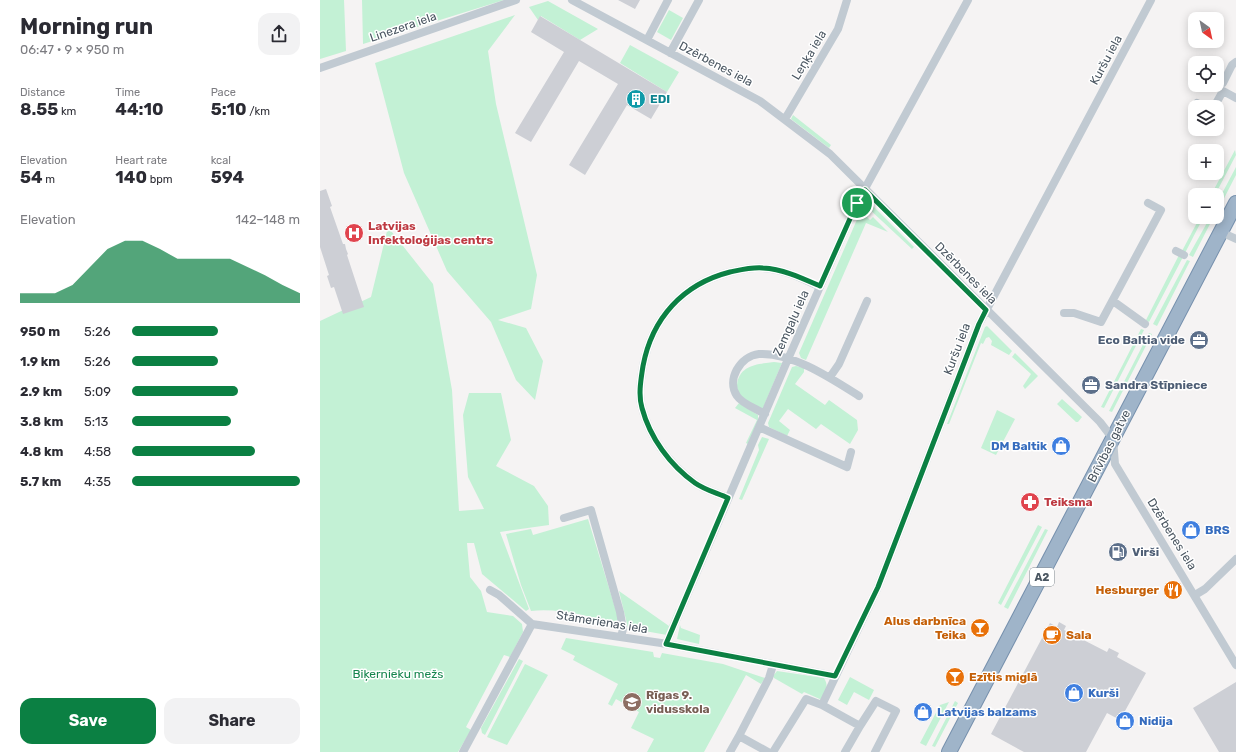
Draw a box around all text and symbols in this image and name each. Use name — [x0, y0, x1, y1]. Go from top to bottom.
street label: Linezera iela — [368, 9, 438, 45]
north arrow — [1188, 12, 1224, 48]
map controls — [1188, 12, 1224, 224]
text: Morning run — [20, 13, 153, 40]
button: share — [258, 13, 300, 55]
street label: Leņķa iela — [789, 28, 829, 82]
street label: Kuršu iela — [1087, 33, 1125, 87]
street label: Dzērbenes iela — [677, 39, 755, 89]
text: 06:47 · 9 × 950 m — [20, 42, 124, 57]
button: locate — [1188, 56, 1224, 92]
text: Distance — [20, 86, 65, 99]
text: Time — [115, 86, 140, 99]
text: Pace — [211, 86, 236, 99]
building icon: EDI — [625, 88, 647, 110]
place label: EDI — [650, 92, 670, 106]
text: 8.55 — [20, 99, 58, 119]
text: 44:10 — [115, 99, 164, 119]
text: 5:10 — [211, 99, 247, 119]
button: layers — [1188, 100, 1224, 136]
text: km — [58, 105, 76, 118]
text: /km — [247, 105, 270, 118]
button: + — [1188, 144, 1224, 180]
text: Elevation — [20, 154, 67, 167]
text: Heart rate — [115, 154, 167, 167]
text: kcal — [211, 154, 231, 167]
text: 54 — [20, 167, 43, 187]
text: 140 — [115, 167, 147, 187]
text: 594 — [211, 167, 244, 187]
text: m — [43, 173, 55, 186]
text: bpm — [147, 173, 173, 186]
pin — [840, 186, 874, 220]
button: − — [1188, 188, 1224, 224]
icon: arrive — [846, 192, 868, 214]
text: Elevation — [20, 212, 76, 227]
text: 142–148 m — [235, 212, 300, 227]
place label: Latvijas Infektoloģijas centrs — [368, 219, 493, 247]
hospital icon: Latvijas Infektoloģijas centrs — [343, 222, 365, 244]
street label: Dzērbenes iela — [932, 239, 1000, 307]
street label: Zemgaļu iela — [770, 288, 812, 358]
street label: Kuršu iela — [941, 321, 973, 377]
text: 950 m — [20, 324, 60, 339]
text: 5:26 — [84, 324, 111, 339]
office icon: Eco Baltia vide — [1188, 329, 1210, 351]
place label: Eco Baltia vide — [1098, 333, 1185, 347]
text: 1.9 km — [20, 354, 60, 369]
text: 5:26 — [84, 354, 111, 369]
office icon: Sandra Stīpniece — [1080, 374, 1102, 396]
place label: Sandra Stīpniece — [1105, 378, 1207, 392]
text: 2.9 km — [20, 384, 62, 399]
text: 5:09 — [84, 384, 111, 399]
street label: Brīvības gatve — [1085, 407, 1133, 485]
text: 3.8 km — [20, 414, 63, 429]
text: 5:13 — [84, 414, 108, 429]
shop icon: DM Baltik — [1050, 435, 1072, 457]
place label: DM Baltik — [991, 439, 1047, 453]
text: 4.8 km — [20, 444, 64, 459]
text: 4:58 — [84, 444, 111, 459]
text: 5.7 km — [20, 474, 61, 489]
text: 4:35 — [84, 474, 111, 489]
pharmacy icon: Teiksma — [1019, 491, 1041, 513]
place label: Teiksma — [1044, 495, 1093, 509]
street label: Dzērbenes iela — [1144, 496, 1200, 572]
shop icon: BRS — [1180, 519, 1202, 541]
place label: BRS — [1205, 523, 1230, 537]
fuel station icon: Virši — [1107, 541, 1129, 563]
place label: Virši — [1132, 545, 1159, 559]
road number: A2 — [1030, 568, 1054, 586]
restaurant icon: Hesburger — [1162, 579, 1184, 601]
place label: Hesburger — [1095, 583, 1160, 597]
street label: Stāmerienas iela — [555, 608, 649, 636]
place label: Alus darbnīca Teika — [884, 614, 966, 642]
bar icon: Alus darbnīca Teika — [969, 617, 991, 639]
cafe icon: Sala — [1041, 624, 1063, 646]
place label: Sala — [1066, 628, 1092, 642]
bar icon: Ezītis miglā — [944, 666, 966, 688]
park label: Biķernieku mežs — [353, 667, 443, 681]
place label: Ezītis miglā — [969, 670, 1038, 684]
shop icon: Kurši — [1063, 682, 1085, 704]
place label: Kurši — [1088, 686, 1119, 700]
place label: Rīgas 9. vidusskola — [646, 688, 710, 716]
school or university icon: Rīgas 9. vidusskola — [621, 691, 643, 713]
button: Save — [20, 698, 156, 744]
button: Share — [164, 698, 300, 744]
shop icon: Latvijas balzams — [912, 701, 934, 723]
place label: Latvijas balzams — [937, 705, 1037, 719]
shop icon: Nidija — [1114, 710, 1136, 732]
place label: Nidija — [1139, 714, 1173, 728]

